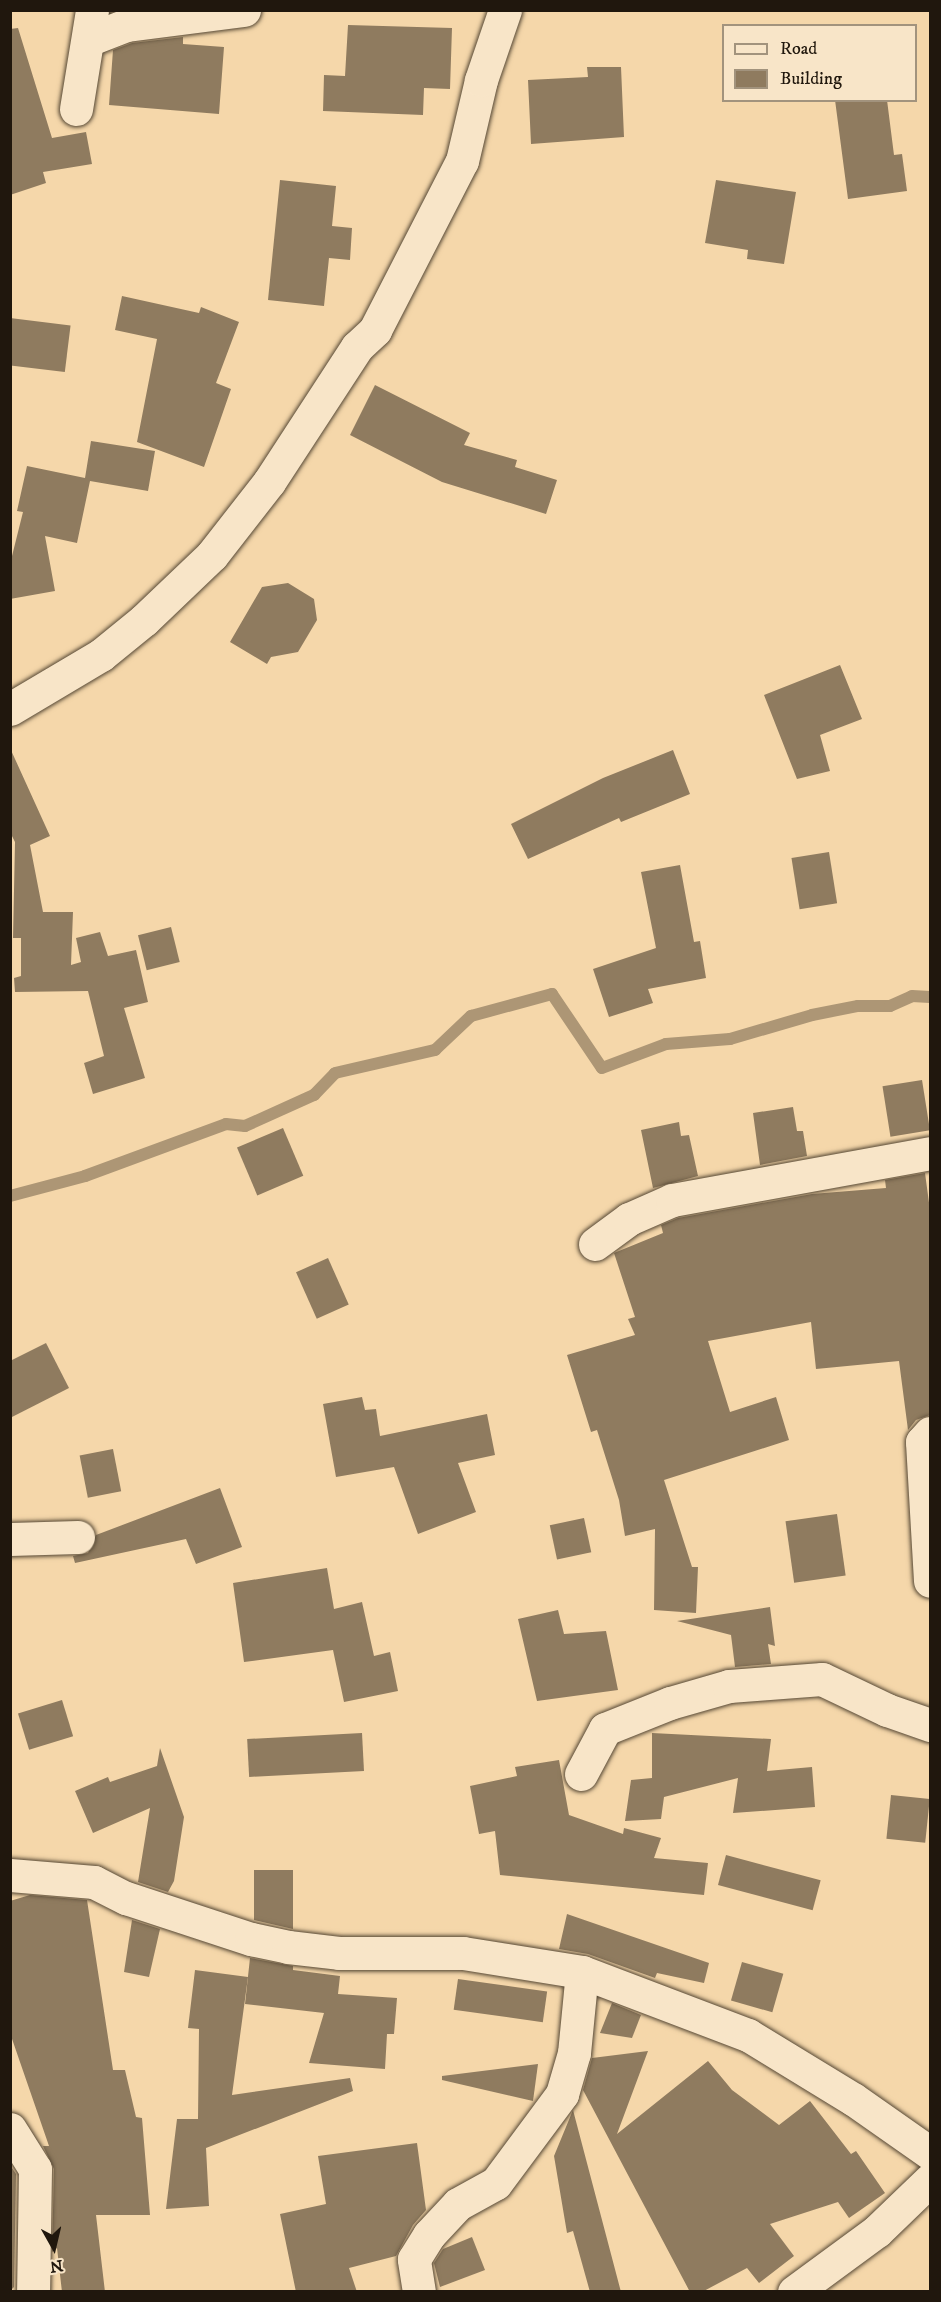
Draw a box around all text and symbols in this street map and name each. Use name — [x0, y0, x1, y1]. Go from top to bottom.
legend — [722, 24, 917, 102]
text: Road — [780, 38, 817, 60]
text: Building — [780, 68, 842, 90]
north arrow — [24, 2218, 84, 2278]
text: N — [49, 2255, 64, 2277]

